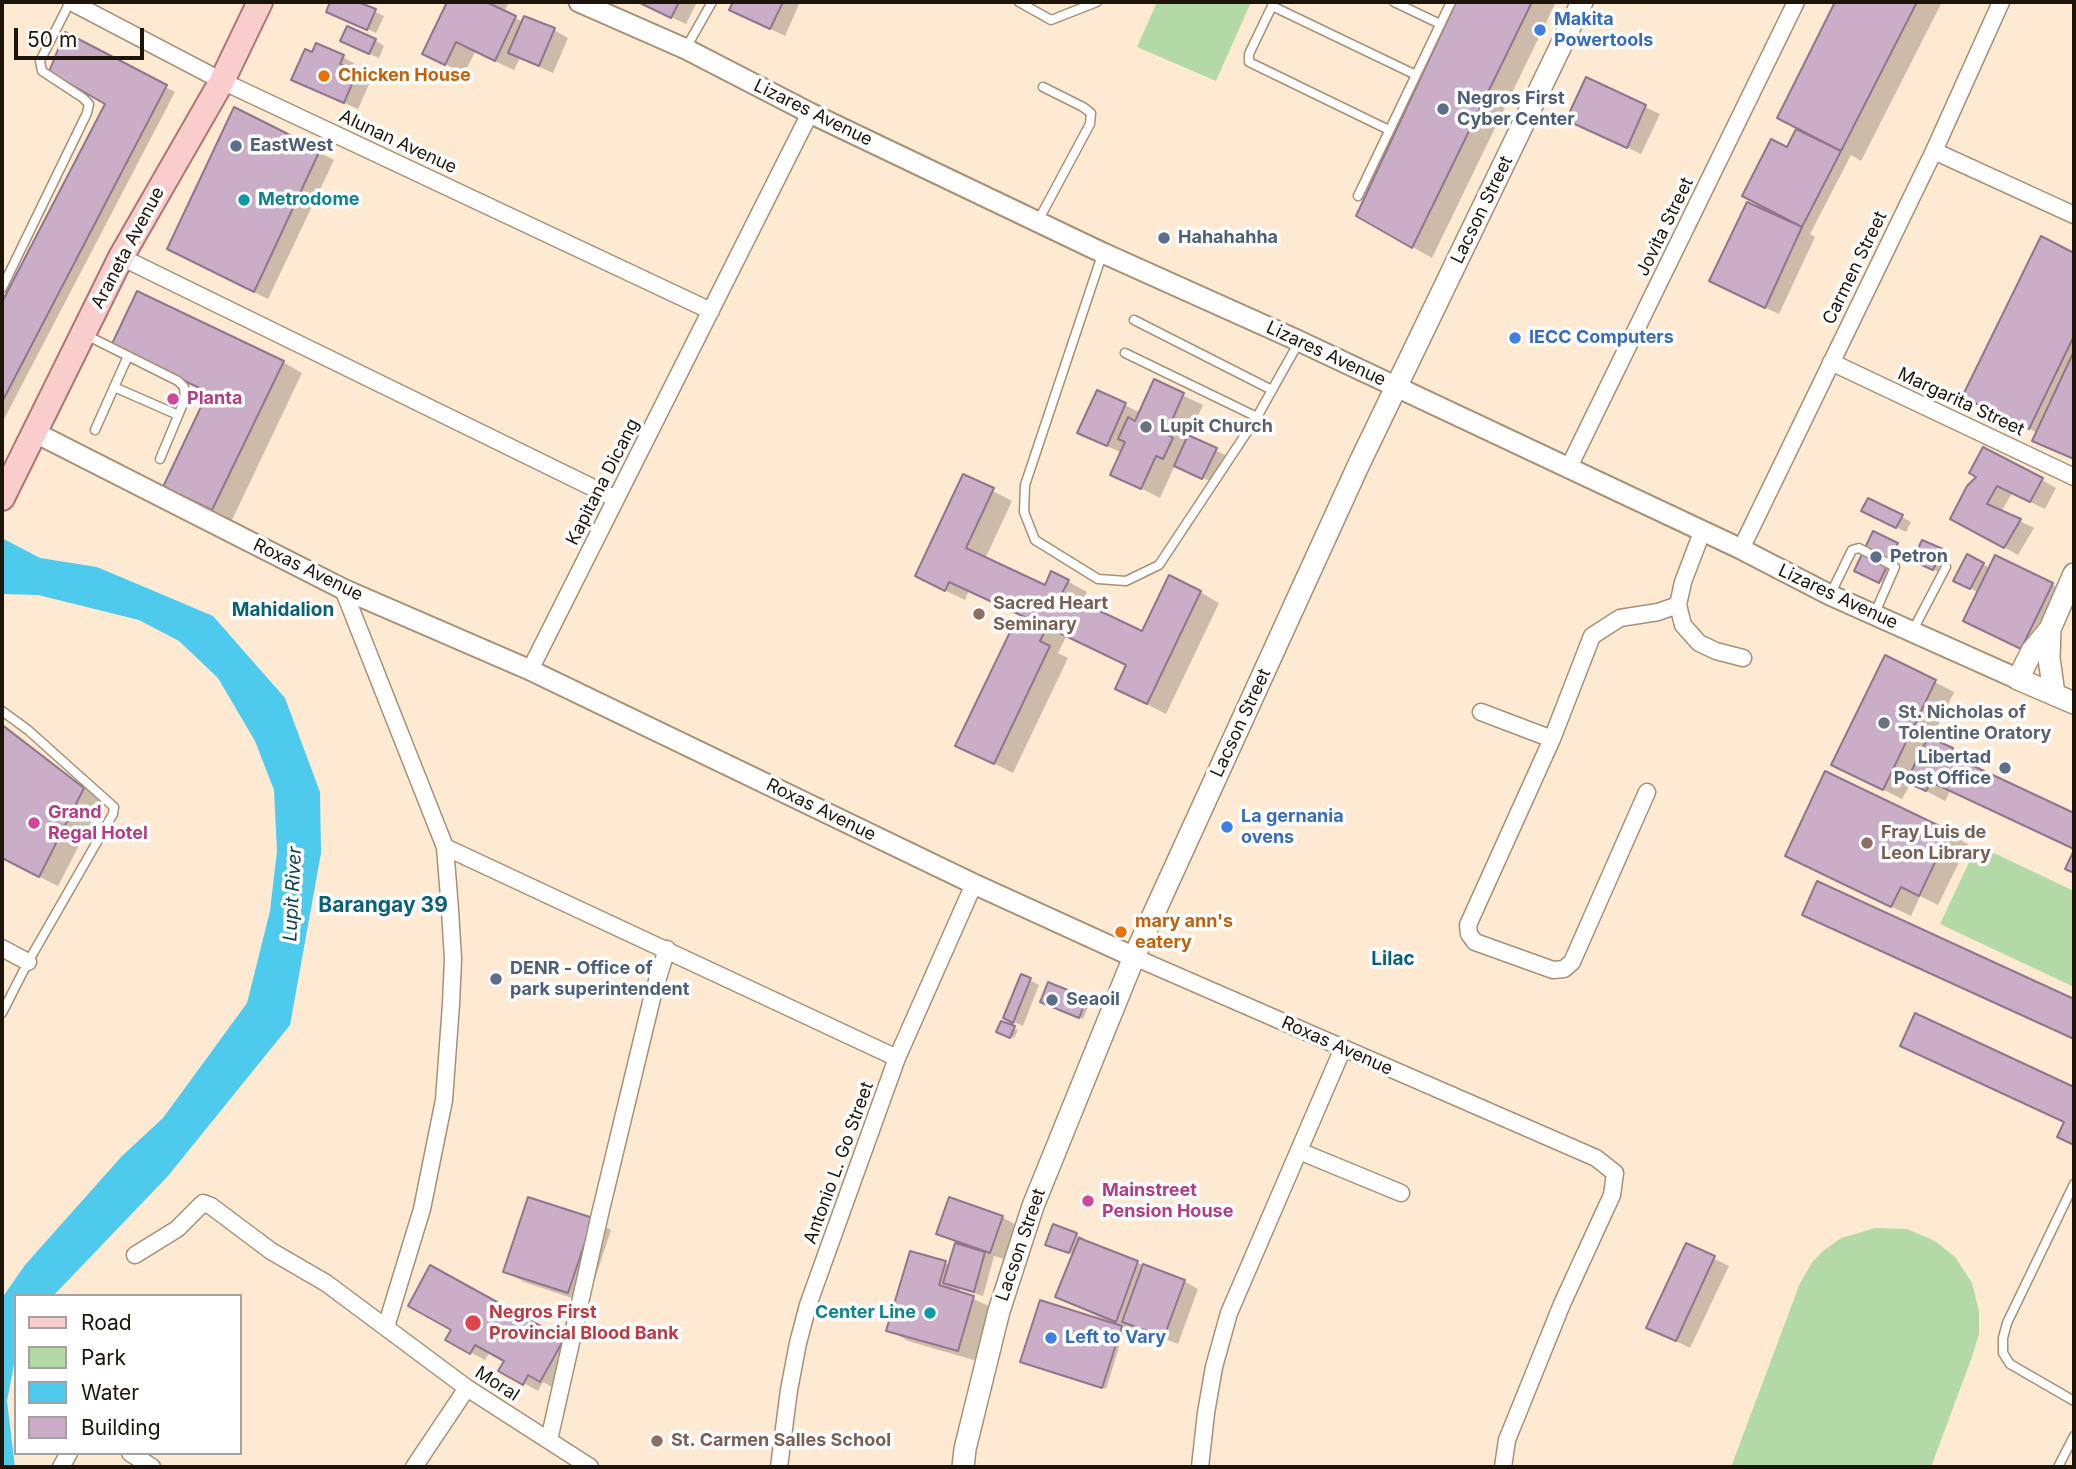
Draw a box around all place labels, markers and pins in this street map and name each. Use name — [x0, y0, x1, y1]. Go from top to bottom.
place label: Makita Powertools — [1554, 9, 1653, 52]
marker: Makita Powertools — [1532, 22, 1548, 38]
place label: Chicken House — [338, 65, 471, 87]
marker: Chicken House — [316, 68, 332, 84]
place label: Negros First Cyber Center — [1457, 88, 1575, 130]
marker: Negros First Cyber Center — [1435, 101, 1451, 117]
place label: EastWest — [250, 135, 333, 157]
marker: EastWest — [228, 138, 244, 154]
place label: Metrodome — [258, 189, 360, 211]
marker: Metrodome — [236, 192, 252, 208]
place label: Hahahahha — [1178, 227, 1278, 249]
marker: Hahahahha — [1156, 230, 1172, 246]
place label: IECC Computers — [1529, 327, 1674, 349]
marker: IECC Computers — [1507, 330, 1523, 346]
place label: Planta — [187, 388, 242, 410]
marker: Planta — [165, 391, 181, 407]
place label: Lupit Church — [1160, 416, 1273, 438]
marker: Lupit Church — [1138, 419, 1154, 435]
place label: Petron — [1890, 546, 1948, 568]
marker: Petron — [1868, 549, 1884, 565]
place label: Sacred Heart Seminary — [993, 593, 1108, 636]
marker: Sacred Heart Seminary — [971, 606, 987, 622]
place label: St. Nicholas of Tolentine Oratory — [1898, 702, 2051, 744]
marker: St. Nicholas of Tolentine Oratory — [1876, 715, 1892, 731]
place label: Libertad Post Office — [1894, 747, 1991, 790]
marker: Libertad Post Office — [1997, 760, 2013, 776]
place label: Grand Regal Hotel — [48, 802, 148, 844]
place label: La gernania ovens — [1241, 806, 1344, 848]
marker: Grand Regal Hotel — [26, 815, 42, 831]
marker: La gernania ovens — [1219, 819, 1235, 835]
place label: Fray Luis de Leon Library — [1881, 822, 1991, 864]
marker: Fray Luis de Leon Library — [1859, 835, 1875, 851]
place label: mary ann's eatery — [1135, 911, 1233, 954]
marker: mary ann's eatery — [1113, 924, 1129, 940]
place label: DENR - Office of park superintendent — [510, 958, 689, 1000]
marker: DENR - Office of park superintendent — [488, 971, 504, 987]
place label: Seaoil — [1066, 989, 1120, 1011]
marker: Seaoil — [1044, 992, 1060, 1008]
place label: Mainstreet Pension House — [1102, 1180, 1233, 1222]
marker: Mainstreet Pension House — [1080, 1193, 1096, 1209]
place label: Negros First Provincial Blood Bank — [489, 1302, 679, 1344]
place label: Center Line — [815, 1302, 916, 1324]
marker: Center Line — [922, 1305, 938, 1321]
marker: Negros First Provincial Blood Bank — [463, 1313, 483, 1333]
place label: Left to Vary — [1065, 1327, 1166, 1349]
marker: Left to Vary — [1043, 1330, 1059, 1346]
place label: St. Carmen Salles School — [671, 1430, 891, 1452]
marker: St. Carmen Salles School — [649, 1433, 665, 1449]

